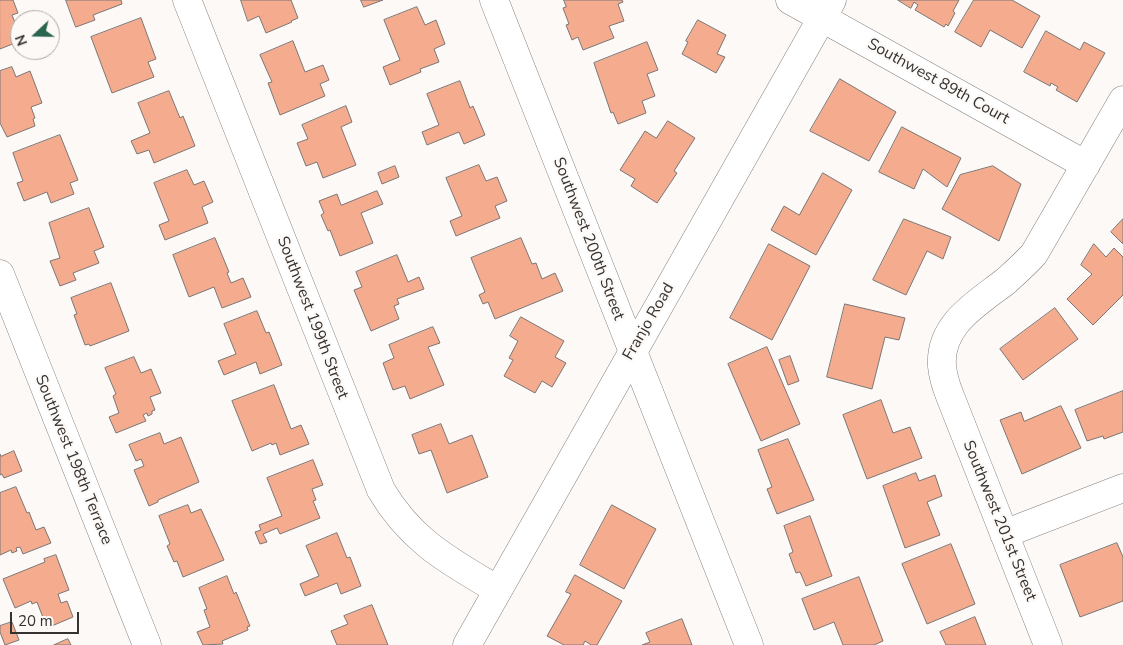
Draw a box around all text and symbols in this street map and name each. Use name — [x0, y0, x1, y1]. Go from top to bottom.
north arrow — [10, 10, 60, 60]
text: N — [11, 32, 32, 49]
street label: Southwest 89th Court — [864, 35, 1012, 129]
street label: Southwest 200th Street — [548, 155, 628, 323]
street label: Southwest 199th Street — [272, 234, 352, 402]
street label: Franjo Road — [619, 280, 679, 364]
street label: Southwest 198th Terrace — [30, 372, 116, 548]
street label: Southwest 201st Street — [958, 438, 1040, 604]
scale bar — [12, 602, 81, 634]
text: 20 m — [18, 611, 53, 631]

